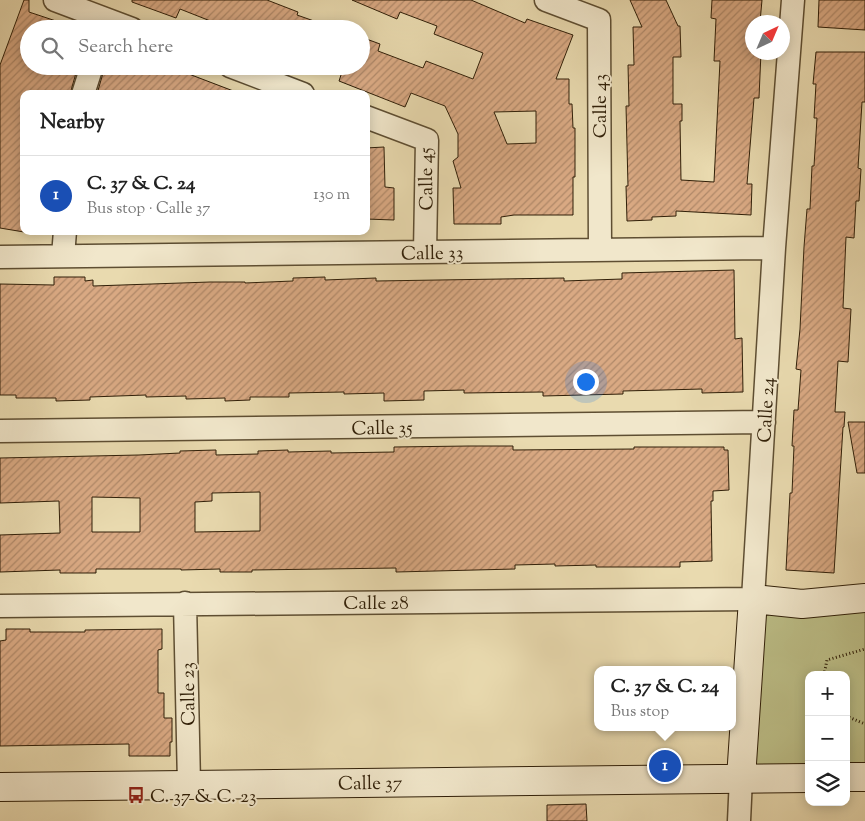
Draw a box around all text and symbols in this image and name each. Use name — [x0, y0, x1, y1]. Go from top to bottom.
north arrow — [745, 15, 790, 60]
search box — [20, 20, 370, 75]
icon: search — [38, 34, 66, 62]
text: Search here — [78, 34, 173, 61]
street label: Calle 43 — [588, 74, 615, 138]
text: Nearby — [40, 108, 105, 138]
street label: Calle 45 — [413, 147, 442, 211]
text: C. 37 & C. 24 — [87, 171, 195, 198]
text: 1 — [53, 184, 59, 207]
text: 130 m — [313, 184, 350, 207]
text: Bus stop · Calle 37 — [87, 198, 210, 221]
street label: Calle 33 — [401, 240, 464, 269]
your location — [573, 369, 599, 395]
street label: Calle 24 — [752, 376, 783, 444]
street label: Calle 35 — [351, 415, 413, 444]
street label: Calle 28 — [343, 591, 409, 618]
street label: Calle 23 — [175, 662, 204, 726]
popup — [594, 666, 736, 731]
map controls — [805, 671, 850, 806]
button: + — [805, 671, 850, 716]
text: C. 37 & C. 24 — [611, 674, 719, 701]
text: Bus stop — [611, 701, 669, 724]
button: − — [805, 716, 850, 761]
pin: 1 — [649, 747, 681, 785]
button: layers — [805, 761, 850, 806]
street label: Calle 37 — [338, 770, 403, 799]
place label: C. 37 & C. 23 — [150, 784, 257, 811]
bus stop icon: C. 37 & C. 23 — [126, 785, 146, 805]

